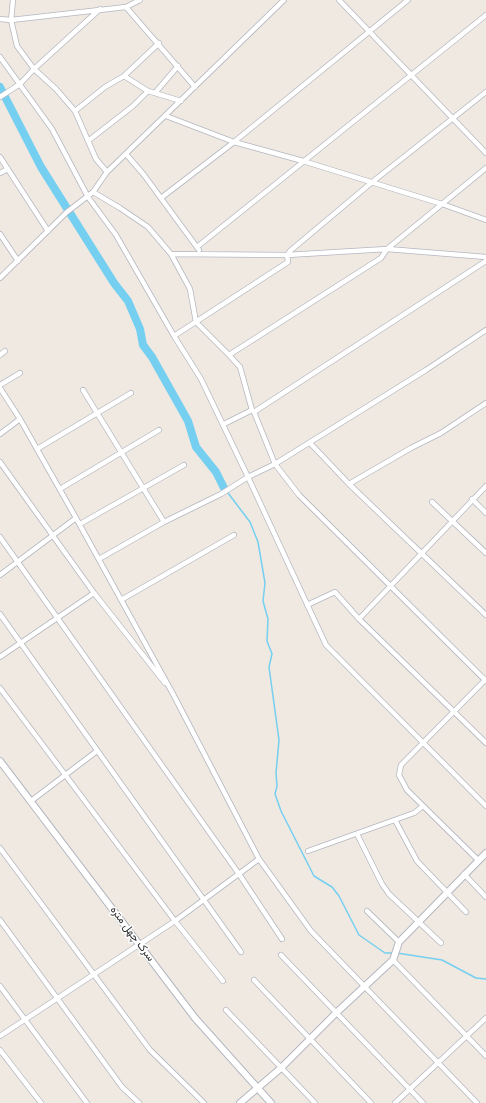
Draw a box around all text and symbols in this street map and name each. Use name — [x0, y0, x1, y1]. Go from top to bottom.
street label: سرک چهل متره — [107, 904, 157, 964]

